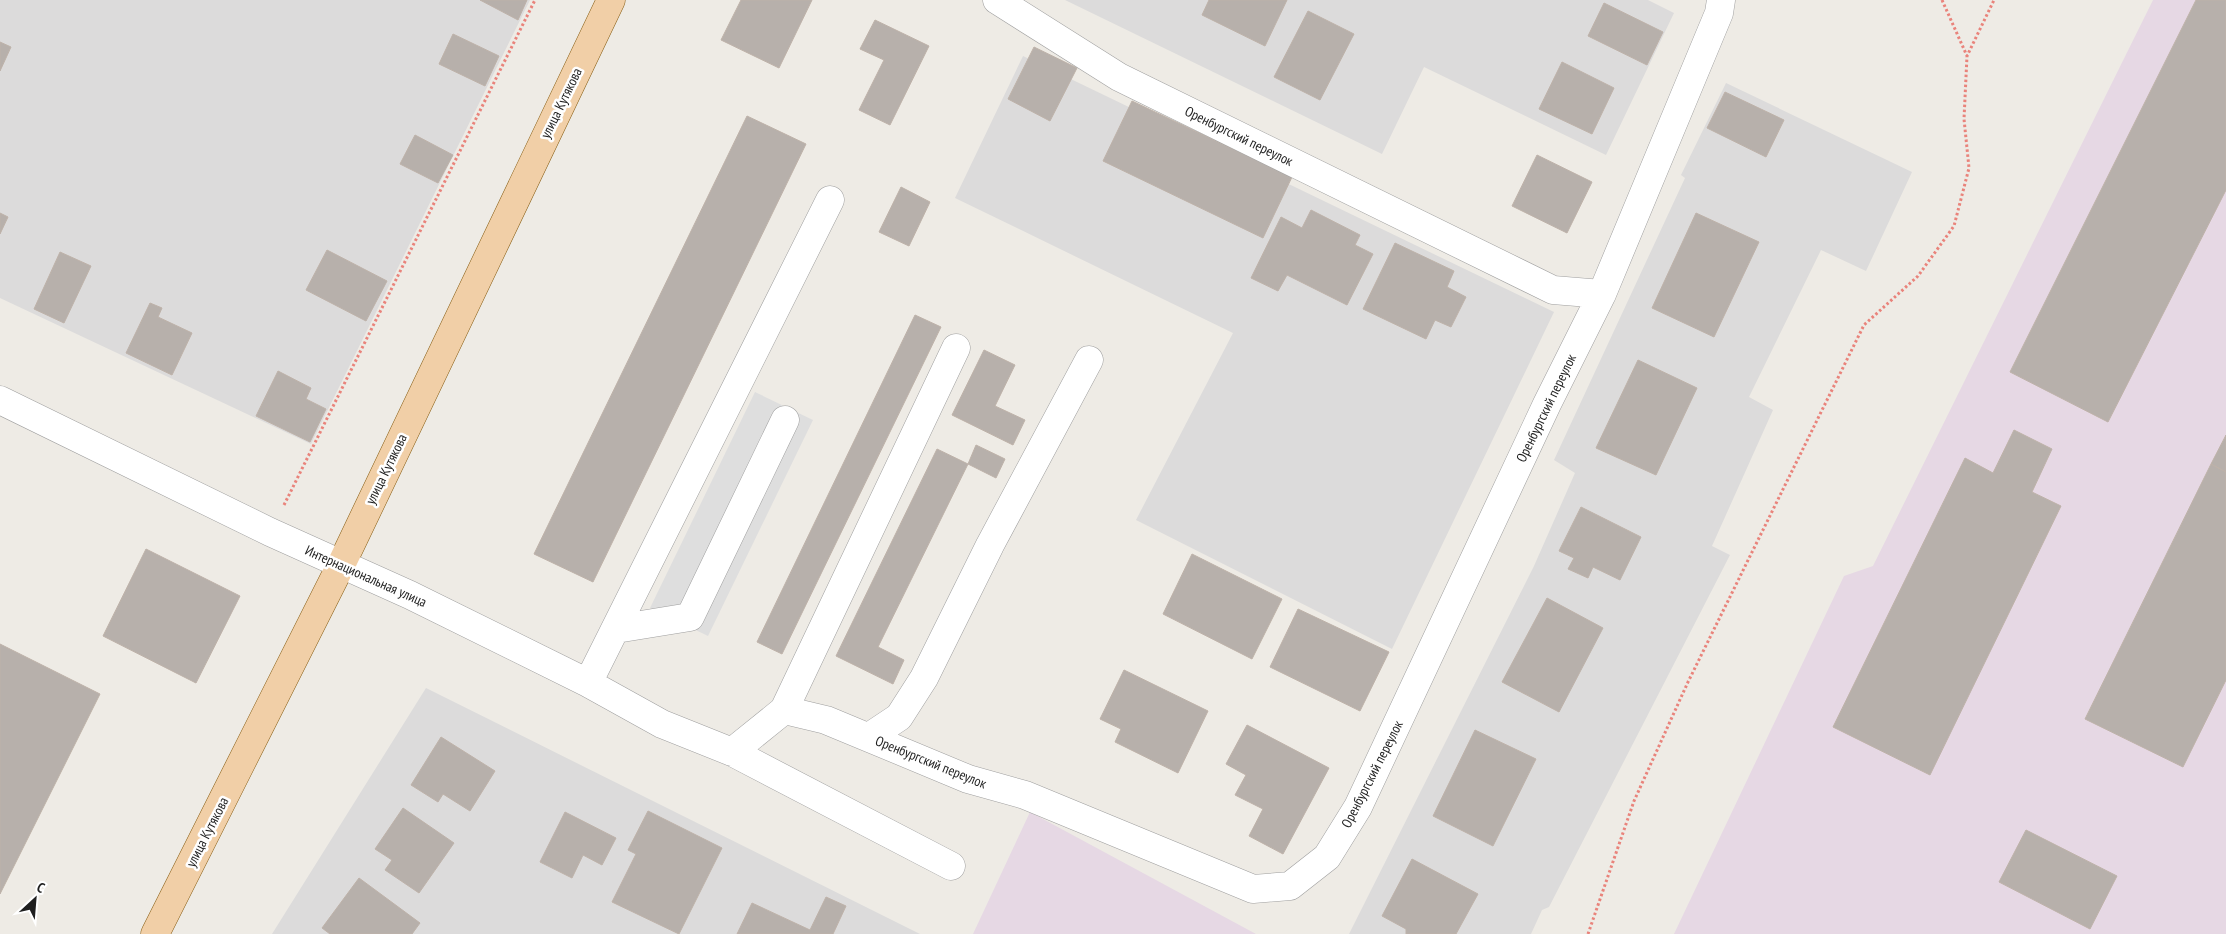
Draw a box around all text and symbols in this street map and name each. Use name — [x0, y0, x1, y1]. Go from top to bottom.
street label: улица Кутякова — [536, 65, 586, 141]
street label: Оренбургский переулок — [1182, 102, 1297, 170]
street label: Оренбургский переулок — [1512, 350, 1580, 465]
street label: улица Кутякова — [361, 431, 411, 507]
street label: Интернациональная улица — [302, 541, 430, 611]
street label: Оренбургский переулок — [1337, 717, 1407, 831]
street label: Оренбургский переулок — [873, 732, 990, 793]
street label: улица Кутякова — [182, 794, 232, 870]
north arrow — [10, 874, 60, 924]
text: С — [34, 878, 48, 897]

